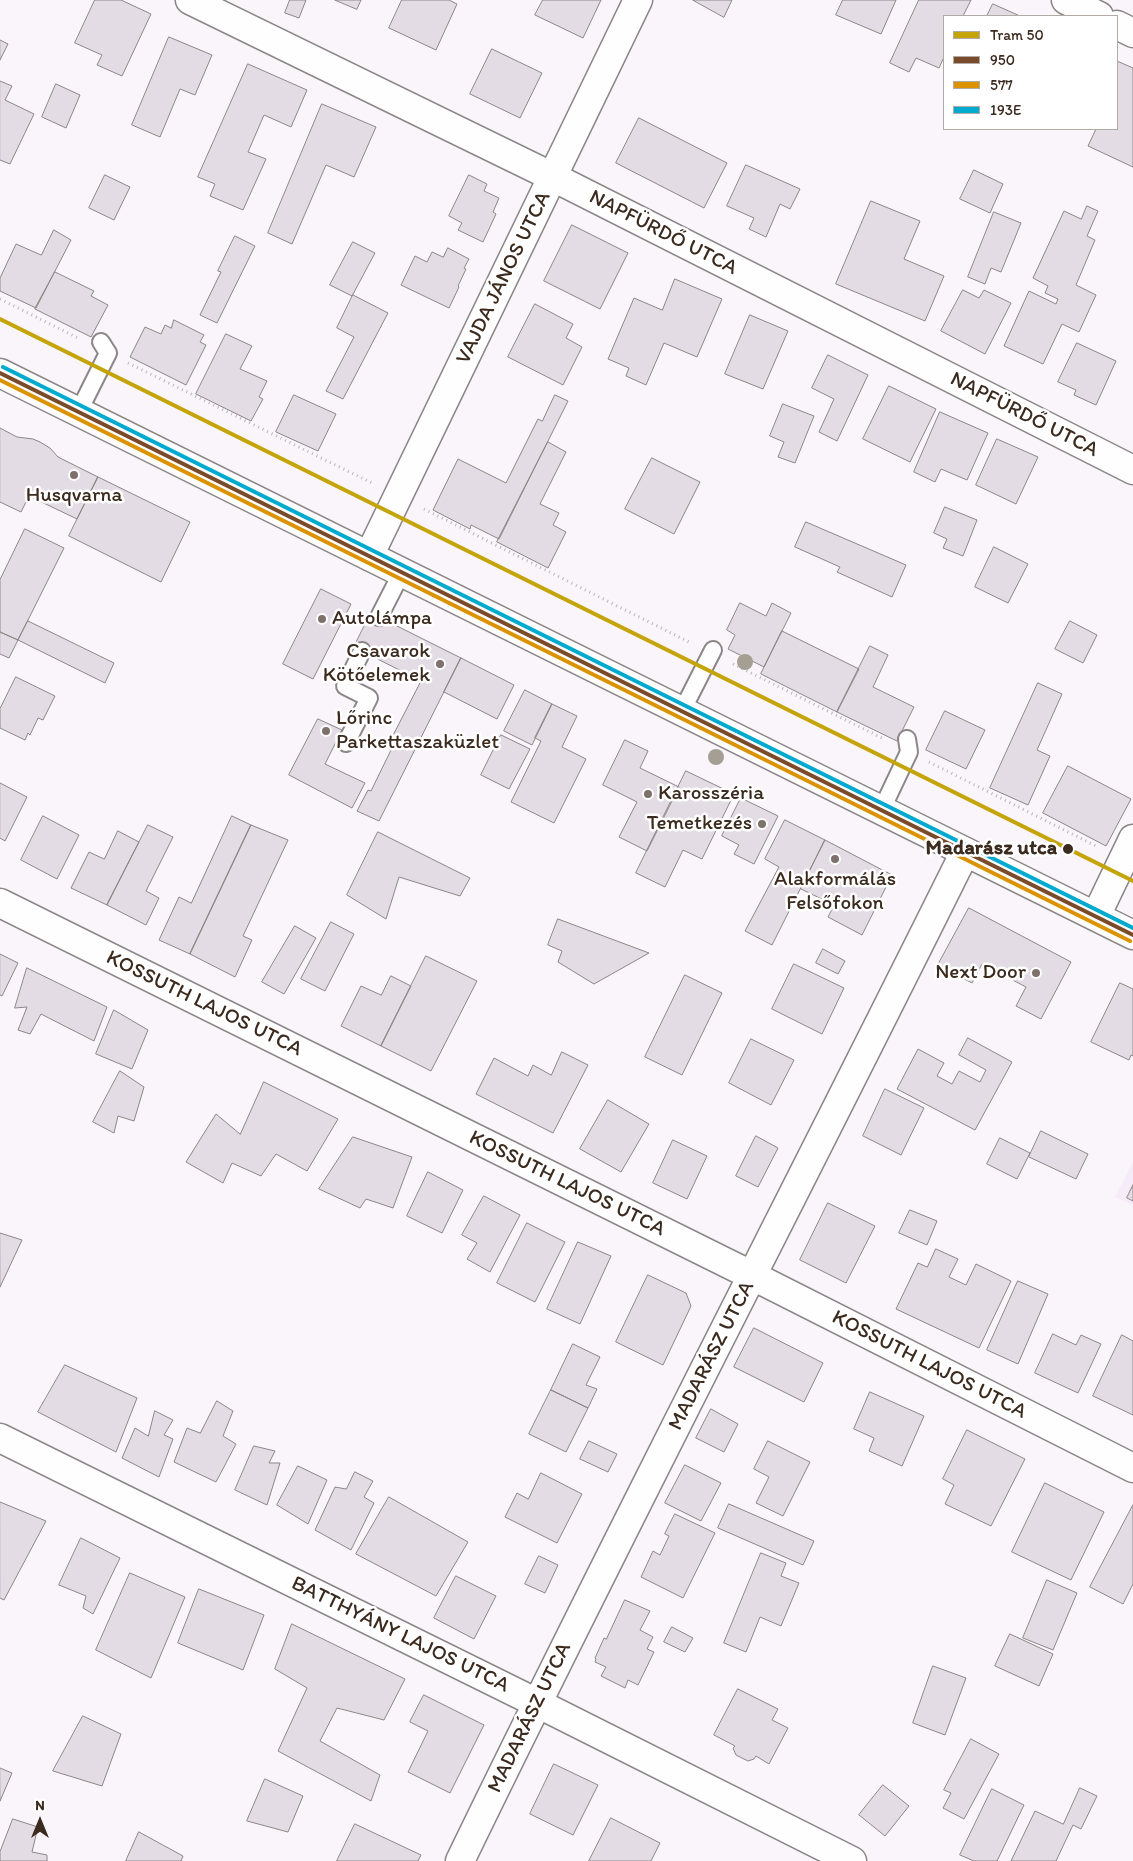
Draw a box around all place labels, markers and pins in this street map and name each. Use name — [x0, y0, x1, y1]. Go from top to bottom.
marker: Husqvarna — [68, 469, 80, 481]
place label: Husqvarna — [26, 483, 122, 509]
place label: Autolámpa — [332, 606, 432, 632]
marker: Autolámpa — [316, 613, 328, 625]
place label: Csavarok Kötőelemek — [323, 639, 430, 689]
marker: Csavarok Kötőelemek — [434, 658, 446, 670]
place label: Lőrinc Parkettaszaküzlet — [336, 706, 499, 756]
marker: Lőrinc Parkettaszaküzlet — [320, 725, 332, 737]
place label: Karosszéria — [658, 781, 764, 807]
marker: Karosszéria — [642, 788, 654, 800]
place label: Temetkezés — [647, 811, 752, 837]
marker: Temetkezés — [756, 818, 768, 830]
place label: Madarász utca — [925, 836, 1057, 862]
marker: Madarász utca — [1061, 842, 1075, 856]
marker: Alakformálás Felsőfokon — [829, 853, 841, 865]
place label: Alakformálás Felsőfokon — [774, 867, 896, 917]
place label: Next Door — [935, 960, 1026, 986]
marker: Next Door — [1030, 967, 1042, 979]

